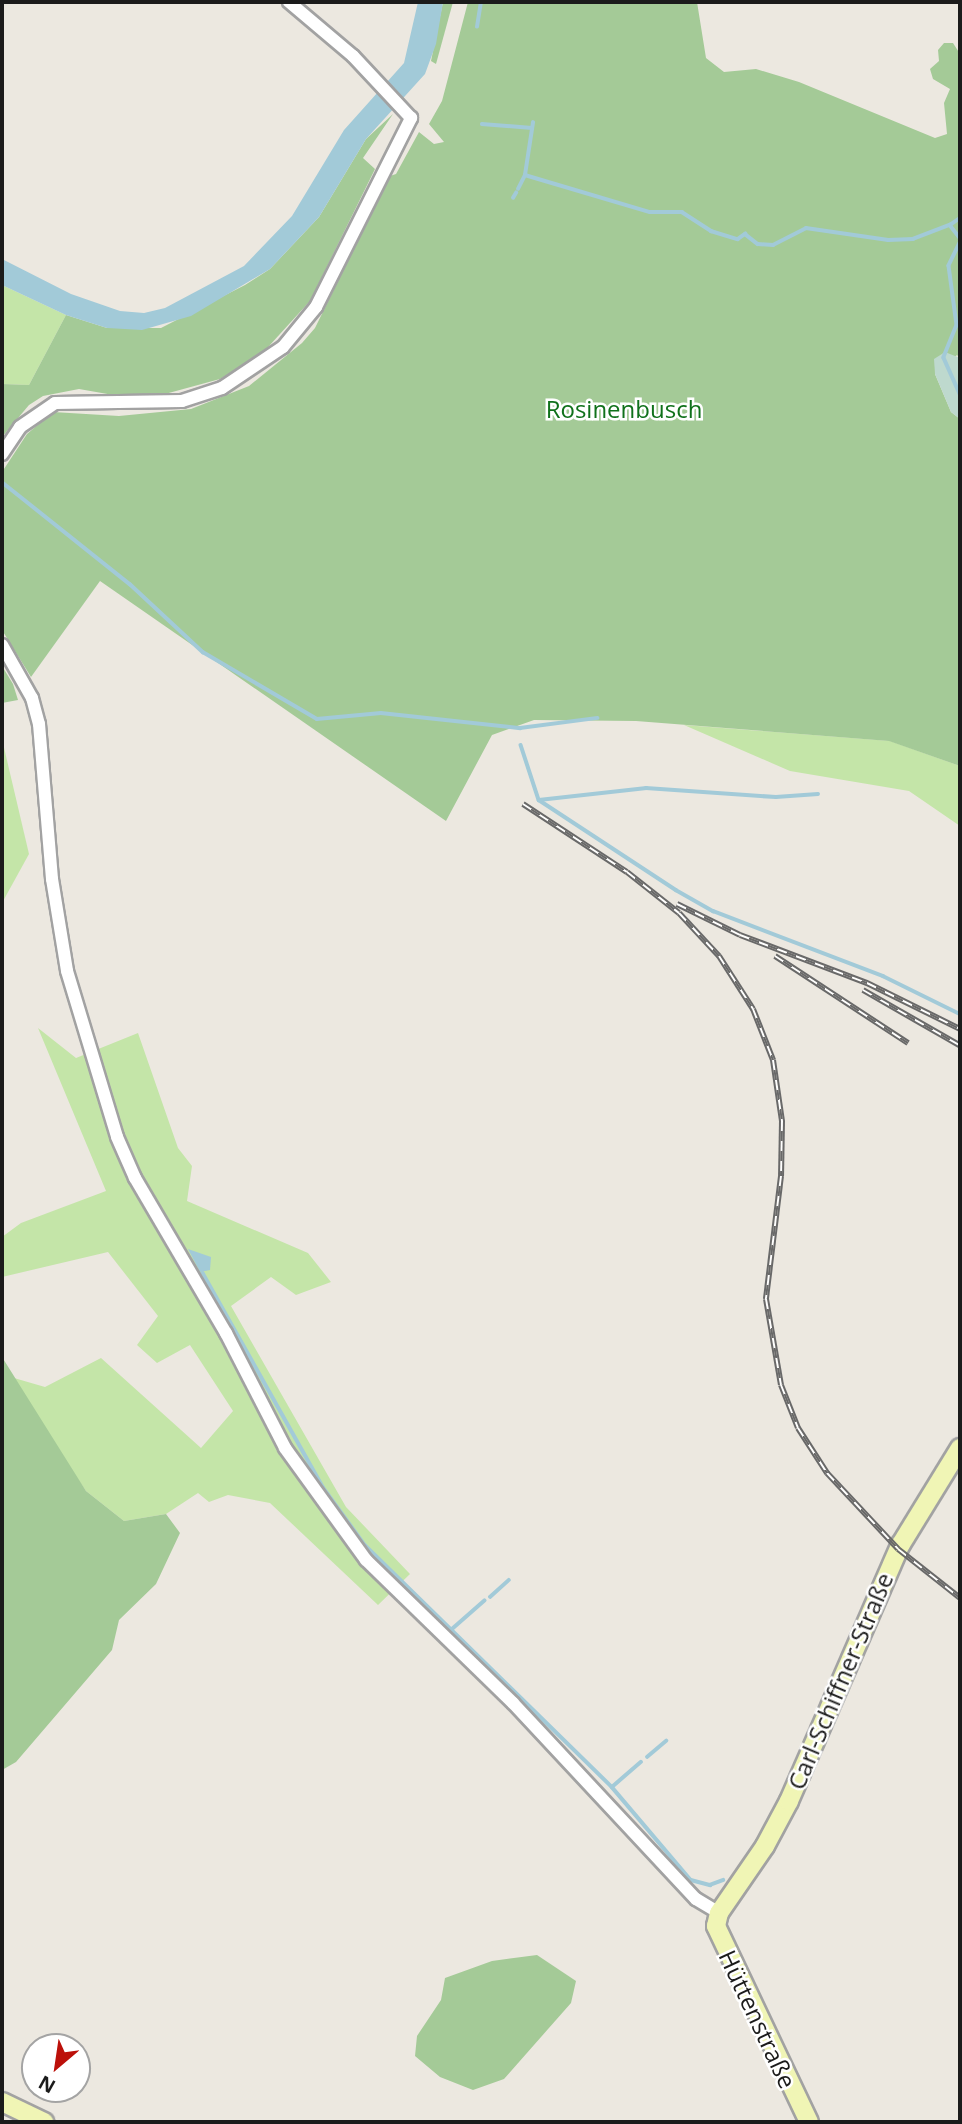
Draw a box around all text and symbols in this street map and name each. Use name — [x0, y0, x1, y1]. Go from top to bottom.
park label: Rosinenbusch — [546, 395, 702, 423]
street label: Carl-Schiffner-Straße — [781, 1568, 899, 1794]
street label: Hüttenstraße — [713, 1945, 803, 2093]
north arrow — [21, 2033, 91, 2103]
text: N — [34, 2070, 60, 2100]

